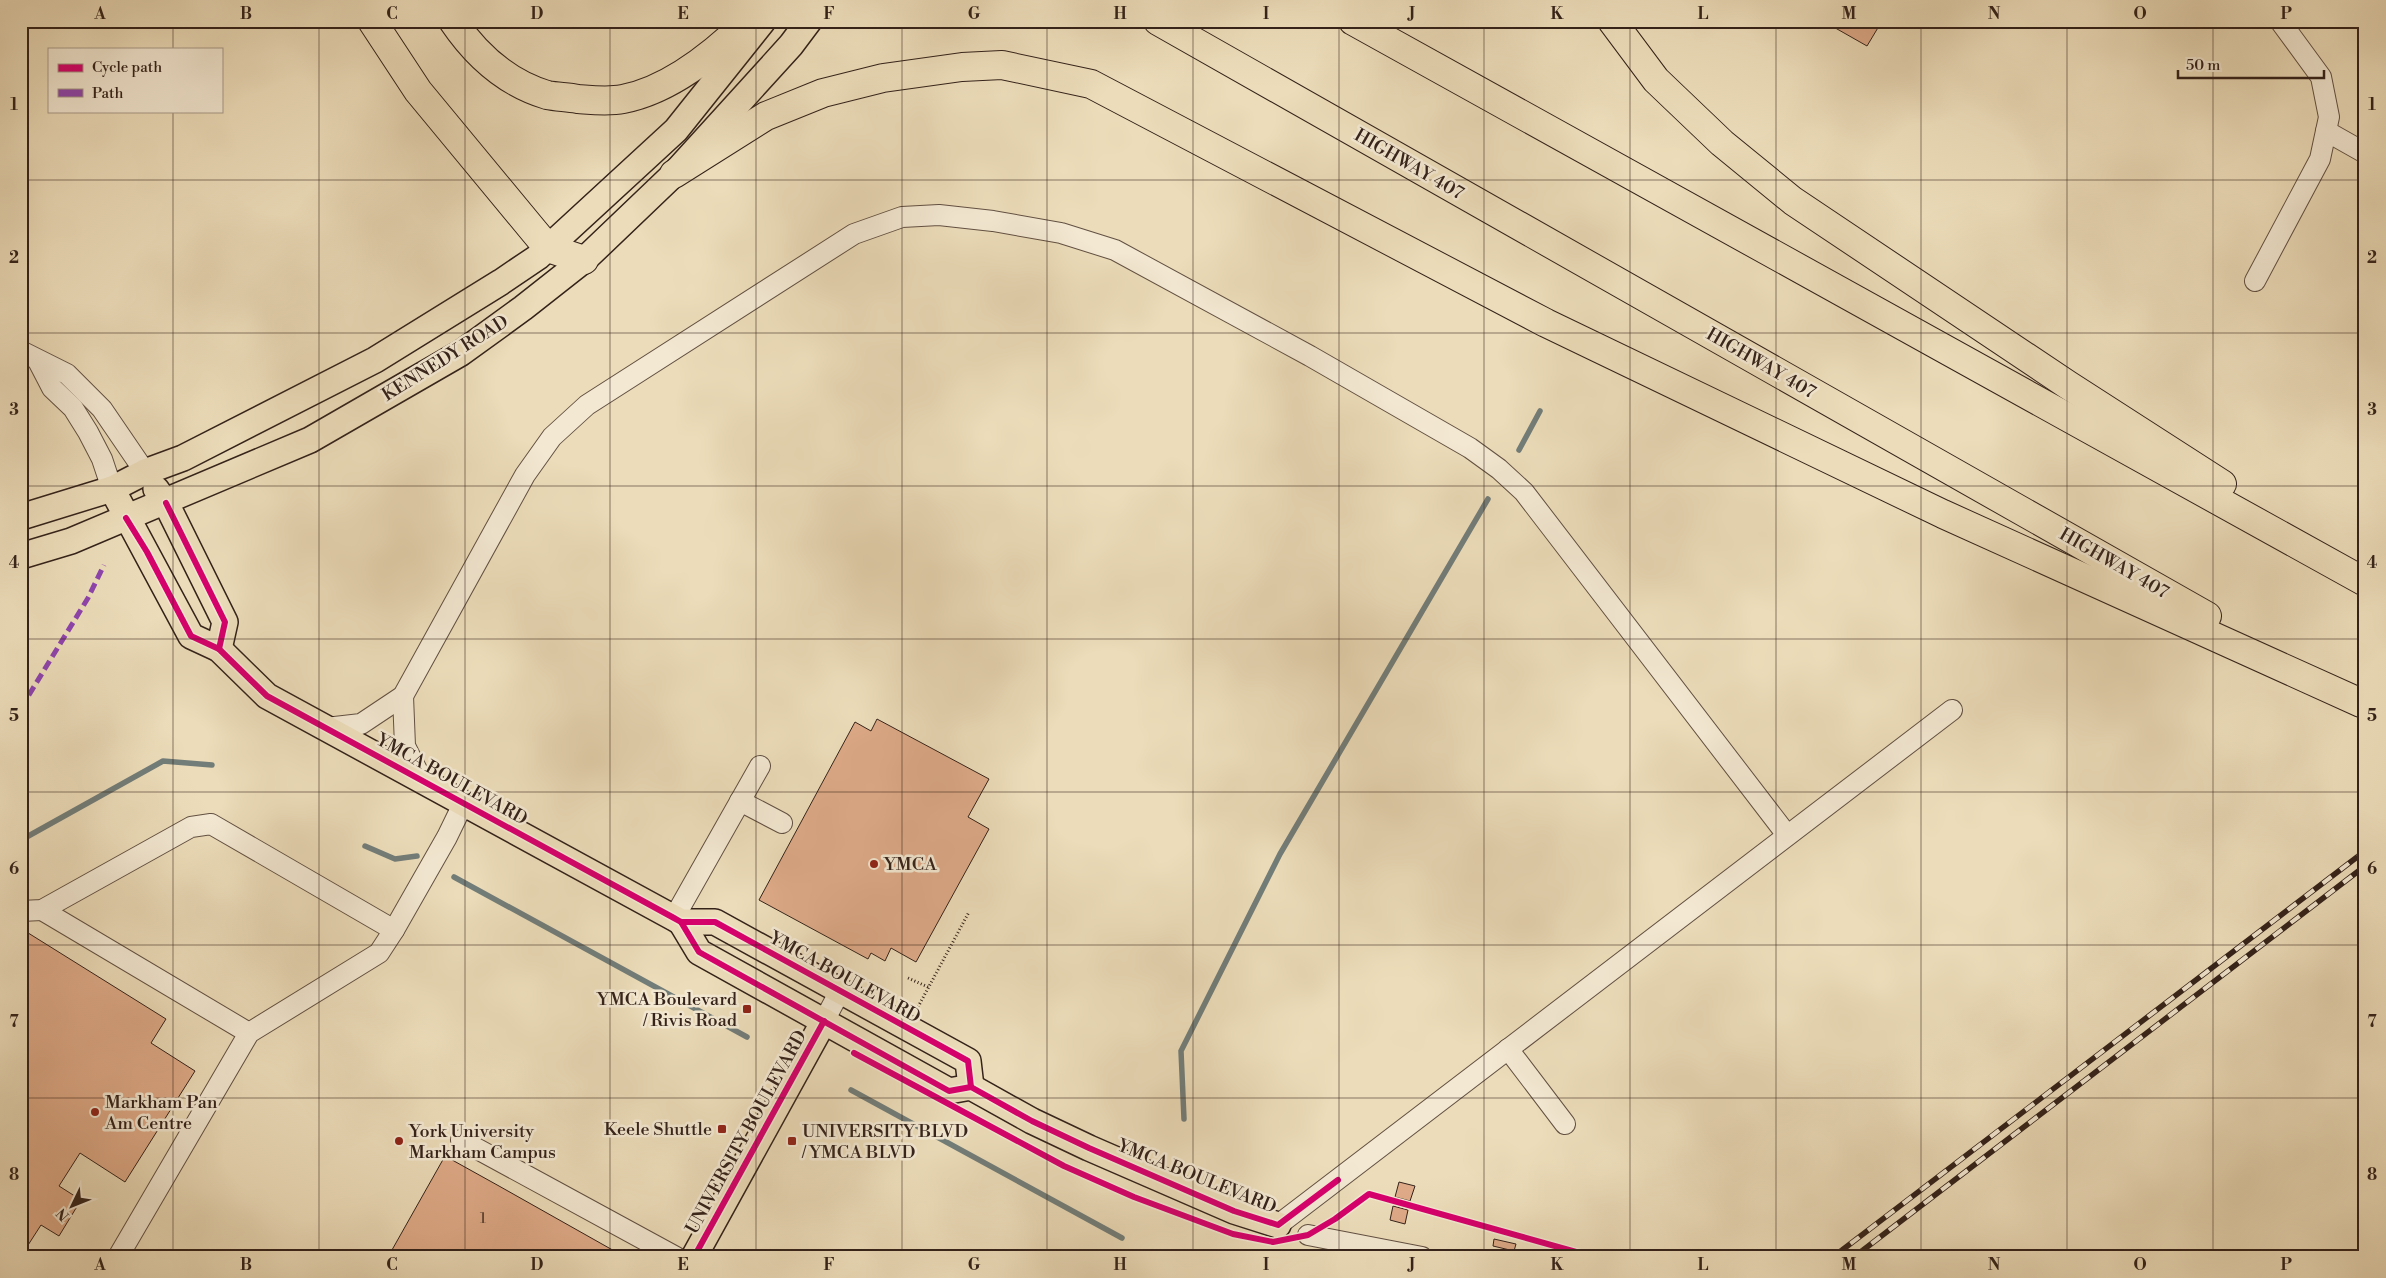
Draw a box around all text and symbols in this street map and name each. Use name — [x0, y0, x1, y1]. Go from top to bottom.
text: A — [93, 4, 106, 24]
text: B — [240, 4, 252, 24]
text: C — [386, 4, 398, 24]
text: D — [531, 4, 544, 24]
text: E — [677, 4, 689, 24]
text: F — [823, 4, 835, 24]
text: G — [968, 4, 981, 24]
text: H — [1113, 4, 1127, 24]
text: I — [1263, 4, 1269, 24]
text: J — [1407, 4, 1415, 24]
text: K — [1551, 4, 1565, 24]
text: L — [1698, 4, 1709, 24]
text: M — [1842, 4, 1857, 24]
text: N — [1988, 4, 2001, 24]
text: O — [2133, 4, 2147, 24]
text: P — [2280, 4, 2292, 24]
legend — [48, 48, 222, 112]
scale bar — [2178, 48, 2325, 80]
text: 50 m — [2186, 56, 2220, 75]
text: Cycle path — [92, 58, 162, 77]
text: Path — [92, 84, 124, 103]
text: 1 — [10, 95, 18, 115]
text: 1 — [2368, 95, 2376, 115]
street label: HIGHWAY 407 — [1350, 124, 1468, 205]
text: 2 — [9, 248, 19, 268]
text: 2 — [2367, 248, 2377, 268]
street label: KENNEDY ROAD — [378, 310, 513, 407]
street label: HIGHWAY 407 — [1702, 323, 1820, 404]
text: 3 — [9, 400, 19, 420]
text: 3 — [2367, 400, 2377, 420]
street label: HIGHWAY 407 — [2055, 523, 2173, 604]
text: 4 — [9, 553, 20, 573]
text: 4 — [2367, 553, 2378, 573]
text: 5 — [9, 706, 19, 726]
text: 5 — [2367, 706, 2377, 726]
street label: YMCA BOULEVARD — [371, 728, 531, 831]
place label: YMCA — [883, 853, 938, 876]
marker: YMCA — [868, 858, 880, 870]
text: 6 — [9, 859, 19, 879]
text: 6 — [2367, 859, 2377, 879]
street label: YMCA BOULEVARD — [764, 926, 924, 1029]
place label: YMCA Boulevard / Rivis Road — [596, 988, 738, 1032]
marker: YMCA Boulevard / Rivis Road — [741, 1003, 753, 1015]
text: 7 — [9, 1012, 19, 1032]
text: 7 — [2367, 1012, 2377, 1032]
street label: UNIVERSITY BOULEVARD — [681, 1026, 812, 1238]
place label: Markham Pan Am Centre — [104, 1091, 218, 1135]
marker: Markham Pan Am Centre — [89, 1106, 101, 1118]
place label: Keele Shuttle — [604, 1118, 712, 1141]
place label: York University Markham Campus — [408, 1120, 556, 1164]
place label: UNIVERSITY BLVD / YMCA BLVD — [801, 1120, 968, 1164]
marker: Keele Shuttle — [716, 1123, 728, 1135]
street label: YMCA BOULEVARD — [1113, 1134, 1280, 1219]
marker: York University Markham Campus — [393, 1135, 405, 1147]
marker: UNIVERSITY BLVD / YMCA BLVD — [786, 1135, 798, 1147]
text: 8 — [9, 1165, 19, 1185]
text: 8 — [2367, 1165, 2377, 1185]
north arrow — [48, 1180, 98, 1230]
text: N — [53, 1204, 74, 1224]
house number: 1 — [480, 1209, 487, 1228]
text: A — [93, 1255, 106, 1275]
text: B — [240, 1255, 252, 1275]
text: C — [386, 1255, 398, 1275]
text: D — [531, 1255, 544, 1275]
text: E — [677, 1255, 689, 1275]
text: F — [823, 1255, 835, 1275]
text: G — [968, 1255, 981, 1275]
text: H — [1113, 1255, 1127, 1275]
text: I — [1263, 1255, 1269, 1275]
text: J — [1407, 1255, 1415, 1275]
text: K — [1551, 1255, 1565, 1275]
text: L — [1698, 1255, 1709, 1275]
text: M — [1842, 1255, 1857, 1275]
text: N — [1988, 1255, 2001, 1275]
text: O — [2133, 1255, 2147, 1275]
text: P — [2280, 1255, 2292, 1275]

